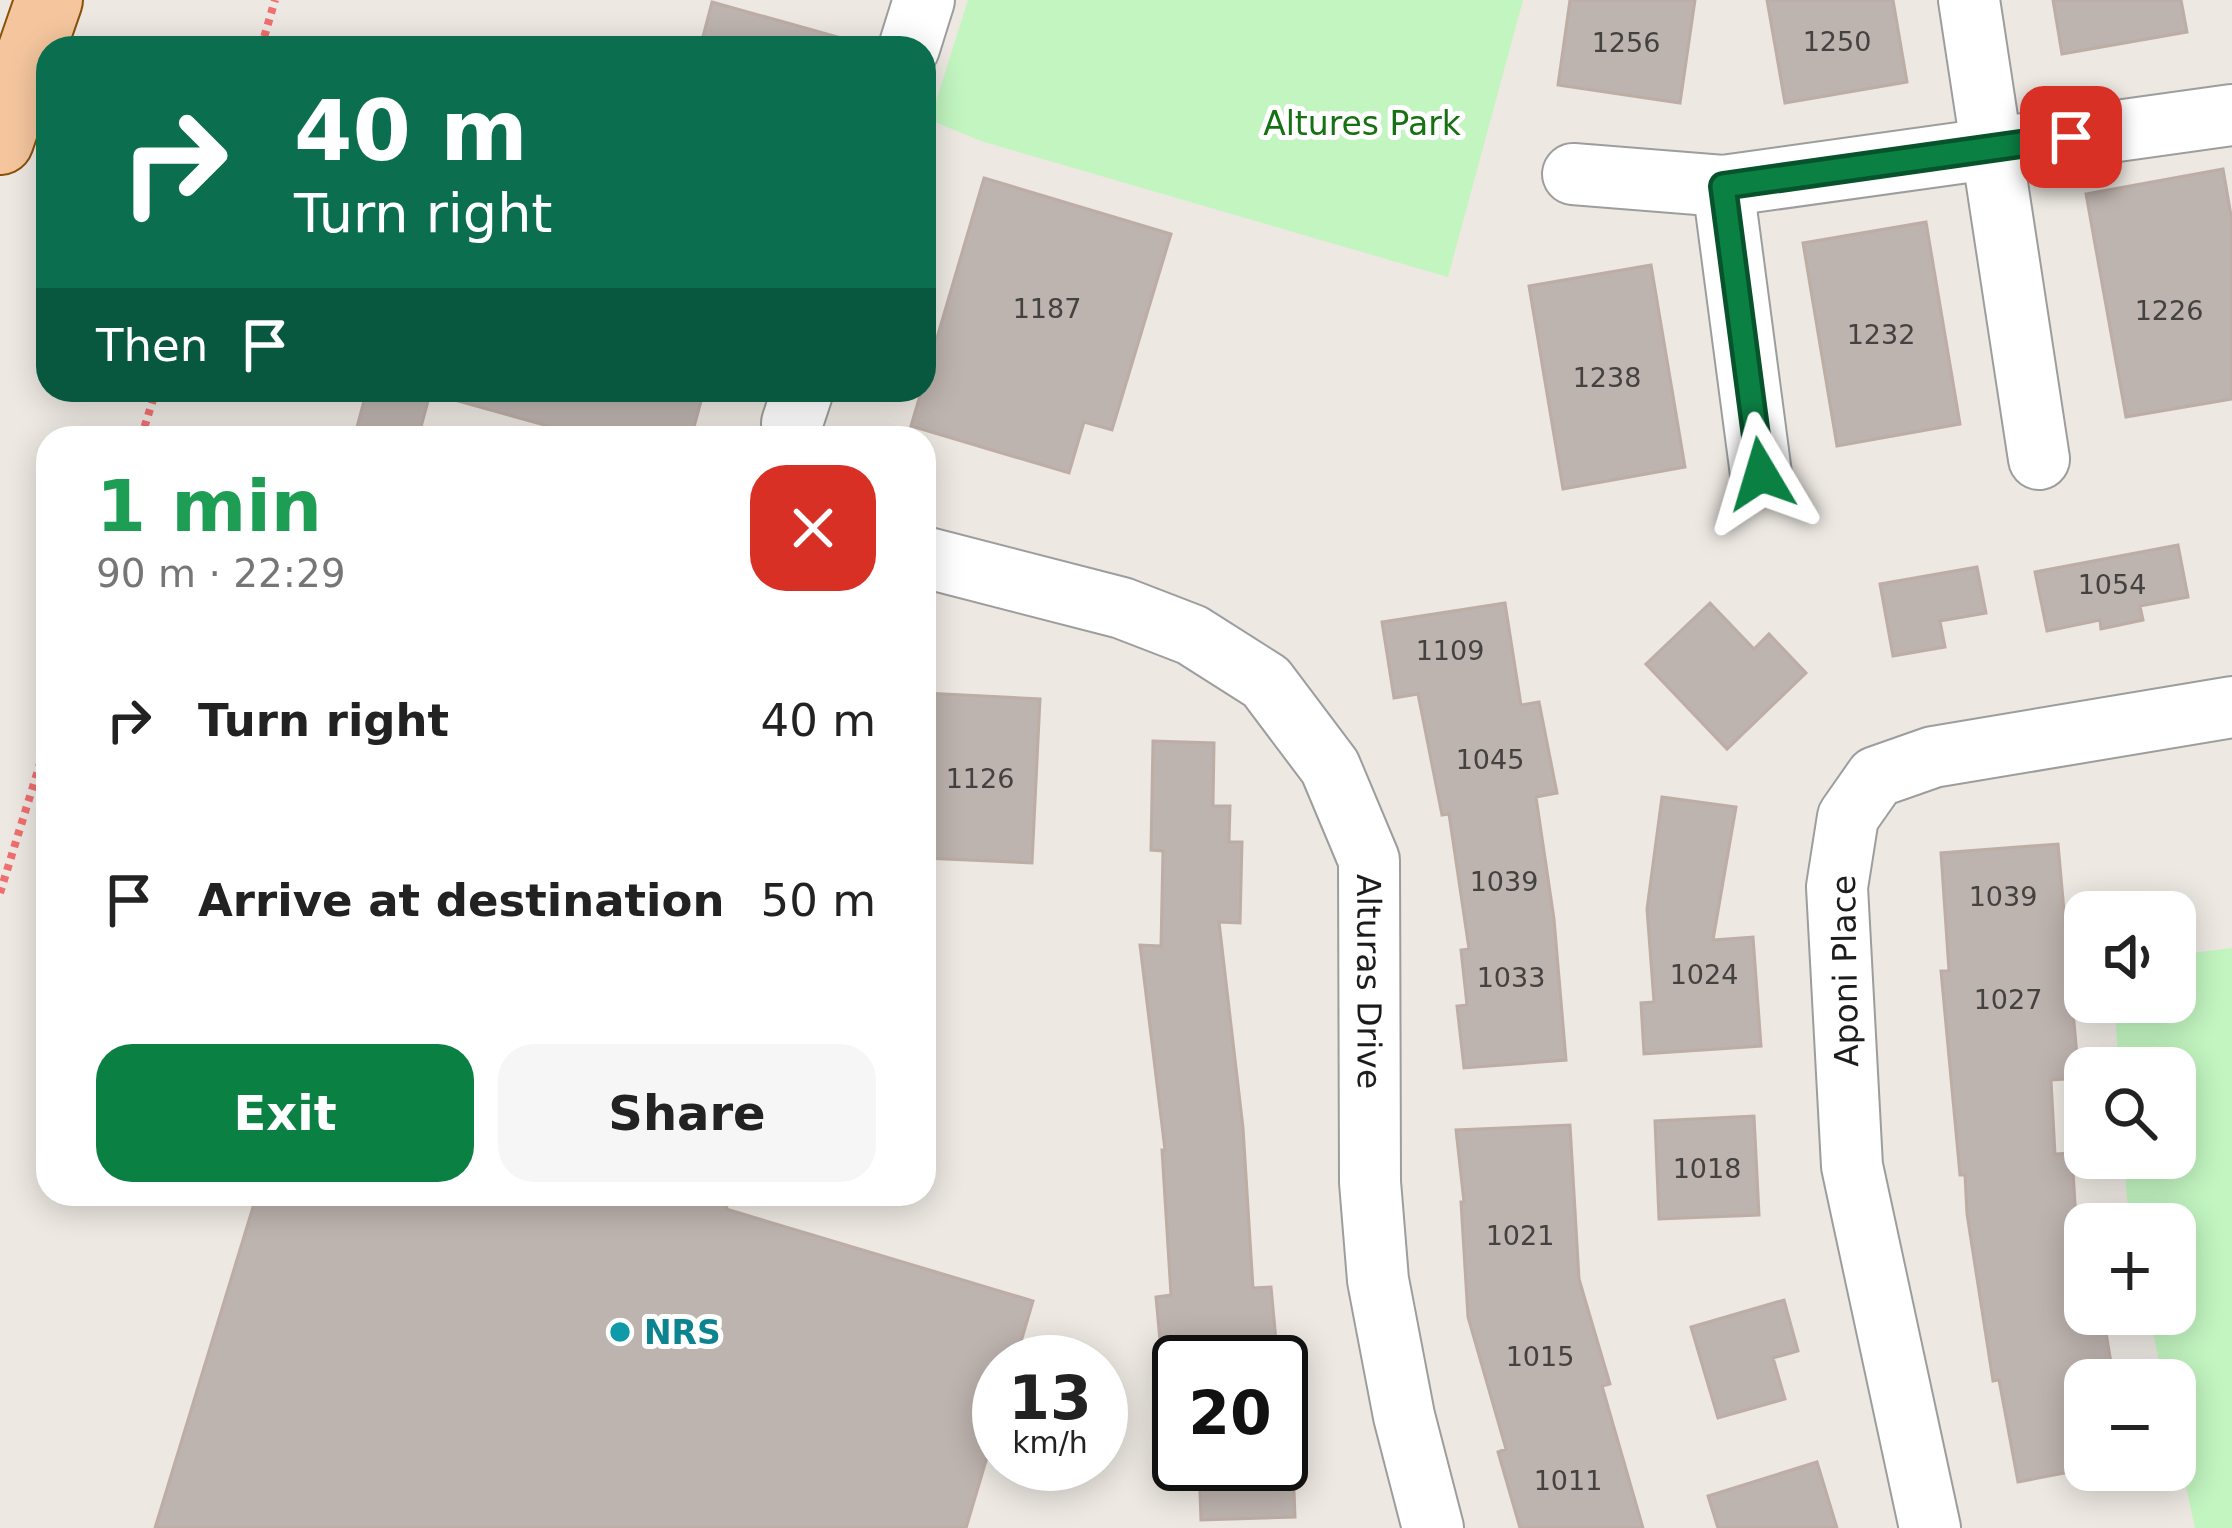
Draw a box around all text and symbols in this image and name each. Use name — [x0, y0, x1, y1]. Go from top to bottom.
house number: 1250 — [1803, 26, 1871, 57]
house number: 1256 — [1592, 27, 1660, 58]
text: 40 m — [294, 82, 528, 180]
icon: right — [96, 84, 252, 240]
pin — [2020, 86, 2122, 188]
park label: Altures Park — [1263, 104, 1462, 143]
icon: arrive — [2038, 104, 2104, 170]
text: Turn right — [294, 182, 553, 245]
house number: 1187 — [1013, 293, 1081, 324]
house number: 1226 — [2135, 295, 2203, 326]
icon: arrive — [232, 312, 298, 378]
text: Then — [96, 319, 208, 372]
house number: 1232 — [1847, 319, 1915, 350]
house number: 1238 — [1573, 362, 1641, 393]
position arrow — [1698, 411, 1824, 537]
text: 1 min — [96, 464, 322, 548]
button: close — [750, 465, 876, 591]
text: 90 m · 22:29 — [96, 551, 346, 596]
house number: 1054 — [2078, 569, 2146, 600]
house number: 1109 — [1416, 635, 1484, 666]
icon: right — [96, 687, 162, 753]
text: Turn right — [198, 694, 449, 747]
text: 40 m — [761, 694, 876, 747]
house number: 1045 — [1456, 744, 1524, 775]
house number: 1126 — [946, 763, 1014, 794]
house number: 1039 — [1470, 866, 1538, 897]
icon: arrive — [96, 867, 162, 933]
text: Arrive at destination — [198, 874, 724, 927]
text: 50 m — [761, 874, 876, 927]
street label: Alturas Drive — [1350, 874, 1389, 1089]
street label: Aponi Place — [1824, 875, 1866, 1067]
house number: 1039 — [1969, 881, 2037, 912]
map controls — [2064, 891, 2196, 1491]
button: sound — [2064, 891, 2196, 1023]
house number: 1024 — [1670, 959, 1738, 990]
house number: 1033 — [1477, 962, 1545, 993]
house number: 1027 — [1974, 984, 2042, 1015]
button: Exit — [96, 1044, 474, 1182]
button: Share — [498, 1044, 876, 1182]
button: search — [2064, 1047, 2196, 1179]
house number: 1018 — [1673, 1153, 1741, 1184]
button: + — [2064, 1203, 2196, 1335]
house number: 1021 — [1486, 1220, 1554, 1251]
place label: NRS — [644, 1313, 721, 1352]
marker: NRS — [607, 1319, 633, 1345]
speed limit sign: 20 — [1152, 1335, 1308, 1491]
house number: 1015 — [1506, 1341, 1574, 1372]
button: − — [2064, 1359, 2196, 1491]
text: 13 — [1008, 1363, 1092, 1433]
text: km/h — [1012, 1425, 1088, 1460]
house number: 1011 — [1534, 1465, 1602, 1496]

